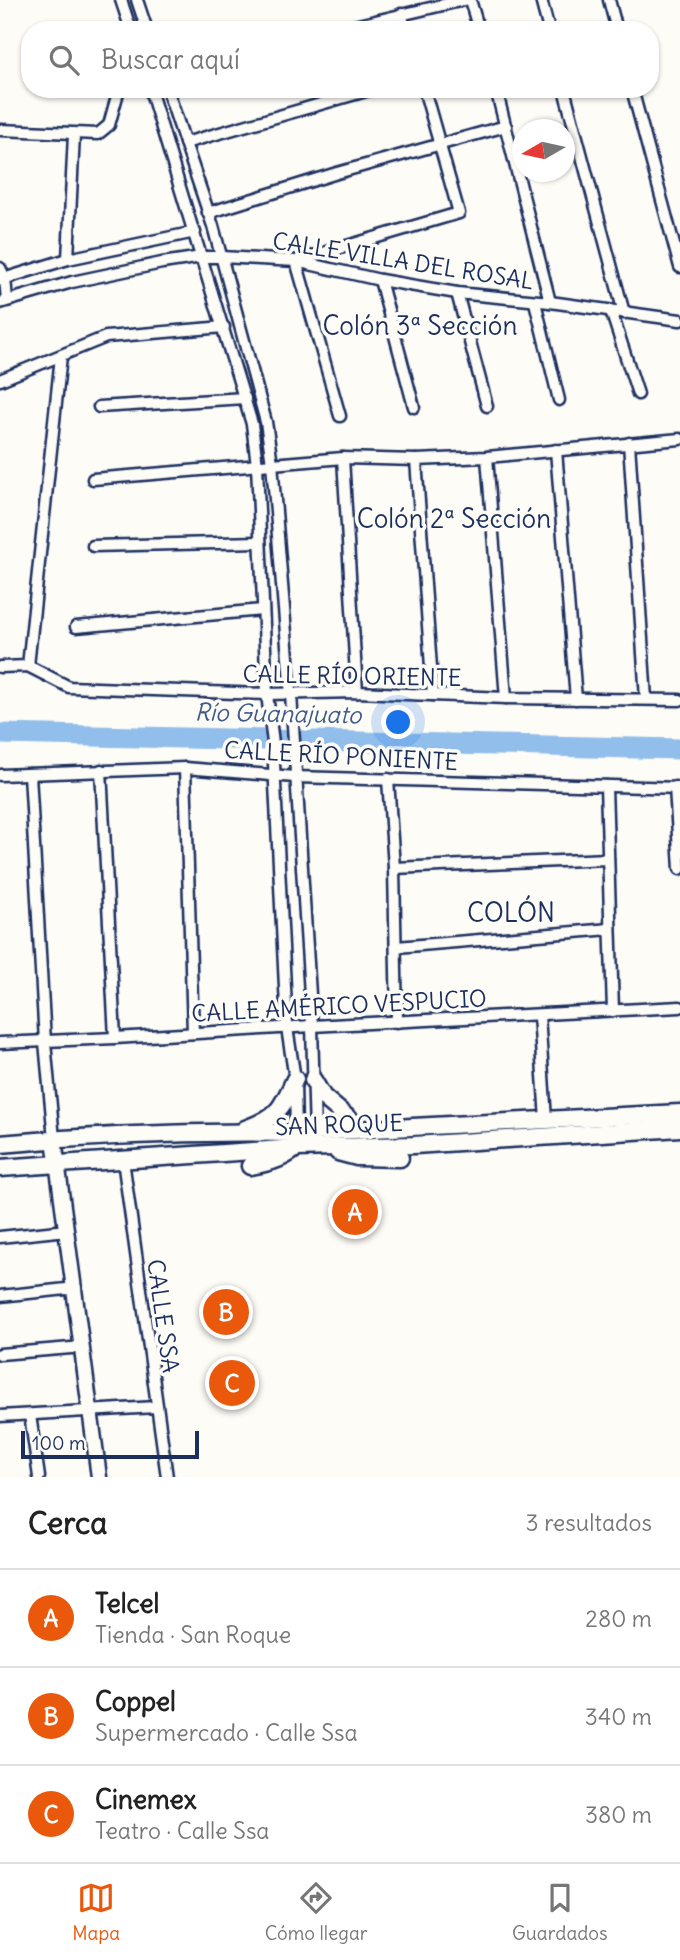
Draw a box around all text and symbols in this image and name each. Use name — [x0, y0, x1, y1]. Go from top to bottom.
search box — [21, 21, 659, 98]
icon: search — [45, 41, 83, 79]
text: Buscar aquí — [101, 43, 240, 76]
north arrow — [512, 119, 575, 182]
street label: CALLE VILLA DEL ROSAL — [271, 226, 536, 295]
district label: Colón 3ª Sección — [323, 309, 517, 342]
district label: Colón 2ª Sección — [357, 502, 551, 535]
street label: CALLE RÍO ORIENTE — [242, 659, 462, 692]
water label: Río Guanajuato — [194, 697, 363, 729]
your location — [381, 705, 415, 739]
street label: CALLE RÍO PONIENTE — [223, 735, 459, 776]
district label: COLÓN — [467, 895, 555, 929]
street label: CALLE AMÉRICO VESPUCIO — [191, 983, 487, 1028]
street label: SAN ROQUE — [275, 1108, 403, 1141]
pin: A — [332, 1186, 378, 1238]
street label: CALLE SSA — [141, 1257, 186, 1375]
pin: B — [203, 1286, 249, 1338]
pin: C — [209, 1357, 255, 1409]
scale bar — [21, 1428, 200, 1460]
text: 100 m — [32, 1431, 86, 1455]
text: Cerca — [28, 1504, 107, 1542]
text: 3 resultados — [526, 1508, 652, 1537]
text: Telcel — [95, 1587, 159, 1620]
text: A — [44, 1604, 58, 1633]
text: 280 m — [585, 1604, 652, 1633]
text: Tienda · San Roque — [95, 1620, 291, 1649]
text: Coppel — [95, 1685, 176, 1718]
text: B — [43, 1702, 59, 1731]
text: 340 m — [585, 1702, 652, 1731]
text: Supermercado · Calle Ssa — [95, 1718, 358, 1747]
text: Cinemex — [95, 1783, 197, 1816]
text: C — [43, 1800, 59, 1829]
text: 380 m — [585, 1800, 652, 1829]
text: Teatro · Calle Ssa — [95, 1816, 270, 1845]
tab: Mapa — [72, 1879, 120, 1945]
tab: Cómo llegar — [265, 1879, 368, 1945]
tab: Guardados — [512, 1879, 608, 1945]

